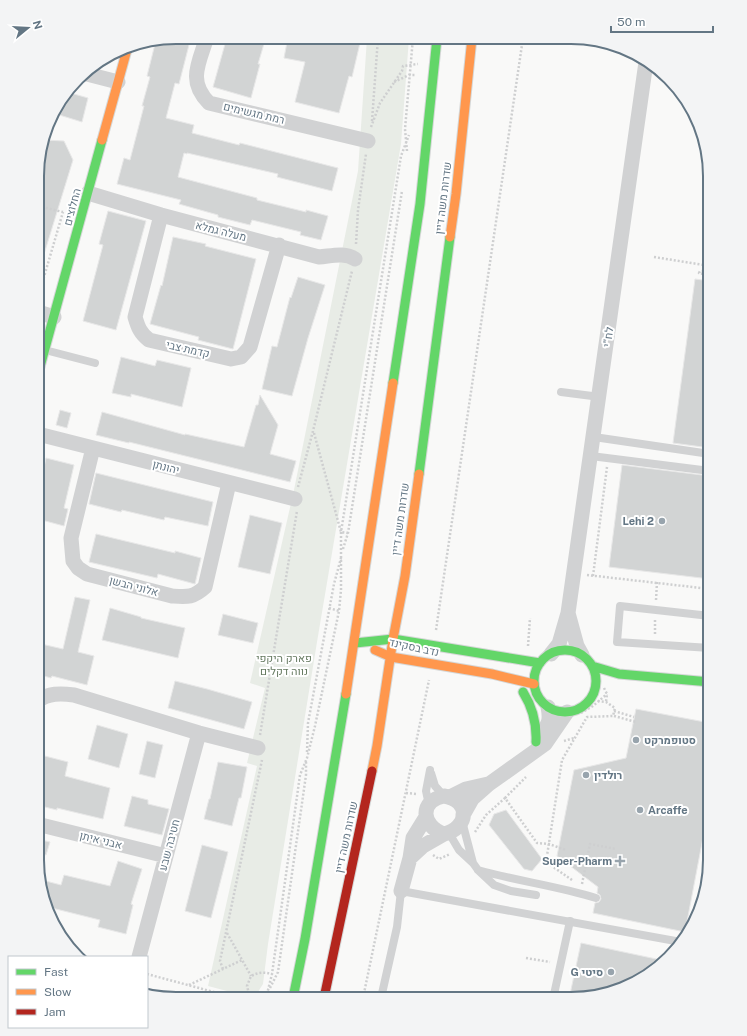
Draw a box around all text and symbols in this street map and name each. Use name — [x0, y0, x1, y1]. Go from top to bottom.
north arrow — [8, 8, 48, 48]
scale bar — [611, 8, 713, 34]
text: 50 m — [617, 15, 645, 29]
text: N — [30, 19, 45, 31]
street label: רמת מגשימים — [222, 100, 286, 126]
street label: שדרות משה דיין — [433, 161, 453, 235]
street label: החלוצים — [61, 187, 83, 227]
street label: מעלה גמלא — [194, 219, 248, 243]
street label: לח"י — [601, 326, 615, 348]
street label: קדמת צבי — [165, 338, 211, 360]
street label: יהונתן — [151, 458, 181, 476]
street label: שדרות משה דיין — [389, 482, 411, 556]
place label: Lehi 2 — [622, 515, 654, 527]
marker: Lehi 2 — [657, 516, 667, 526]
street label: אלוני הבשן — [108, 574, 160, 598]
street label: נדב בסקינד — [388, 636, 440, 658]
park label: פארק היקפי נווה דקלים — [256, 652, 312, 677]
place label: סטופמרקט — [644, 734, 696, 746]
marker: סטופמרקט — [631, 735, 641, 745]
place label: רולדין — [594, 769, 622, 781]
marker: רולדין — [581, 770, 591, 780]
street label: שדרות משה דיין — [333, 800, 359, 874]
place label: Arcaffe — [648, 804, 688, 816]
marker: Arcaffe — [635, 805, 645, 815]
street label: חטיבה שבע — [156, 818, 182, 872]
street label: אבני איתן — [79, 829, 123, 851]
place label: Super-Pharm — [542, 855, 612, 867]
marker: Super-Pharm — [615, 856, 625, 866]
legend — [8, 956, 148, 1028]
text: Fast — [44, 965, 69, 979]
place label: G סיטי — [571, 966, 603, 978]
marker: G סיטי — [606, 967, 616, 977]
text: Slow — [44, 985, 72, 999]
text: Jam — [44, 1005, 66, 1019]

